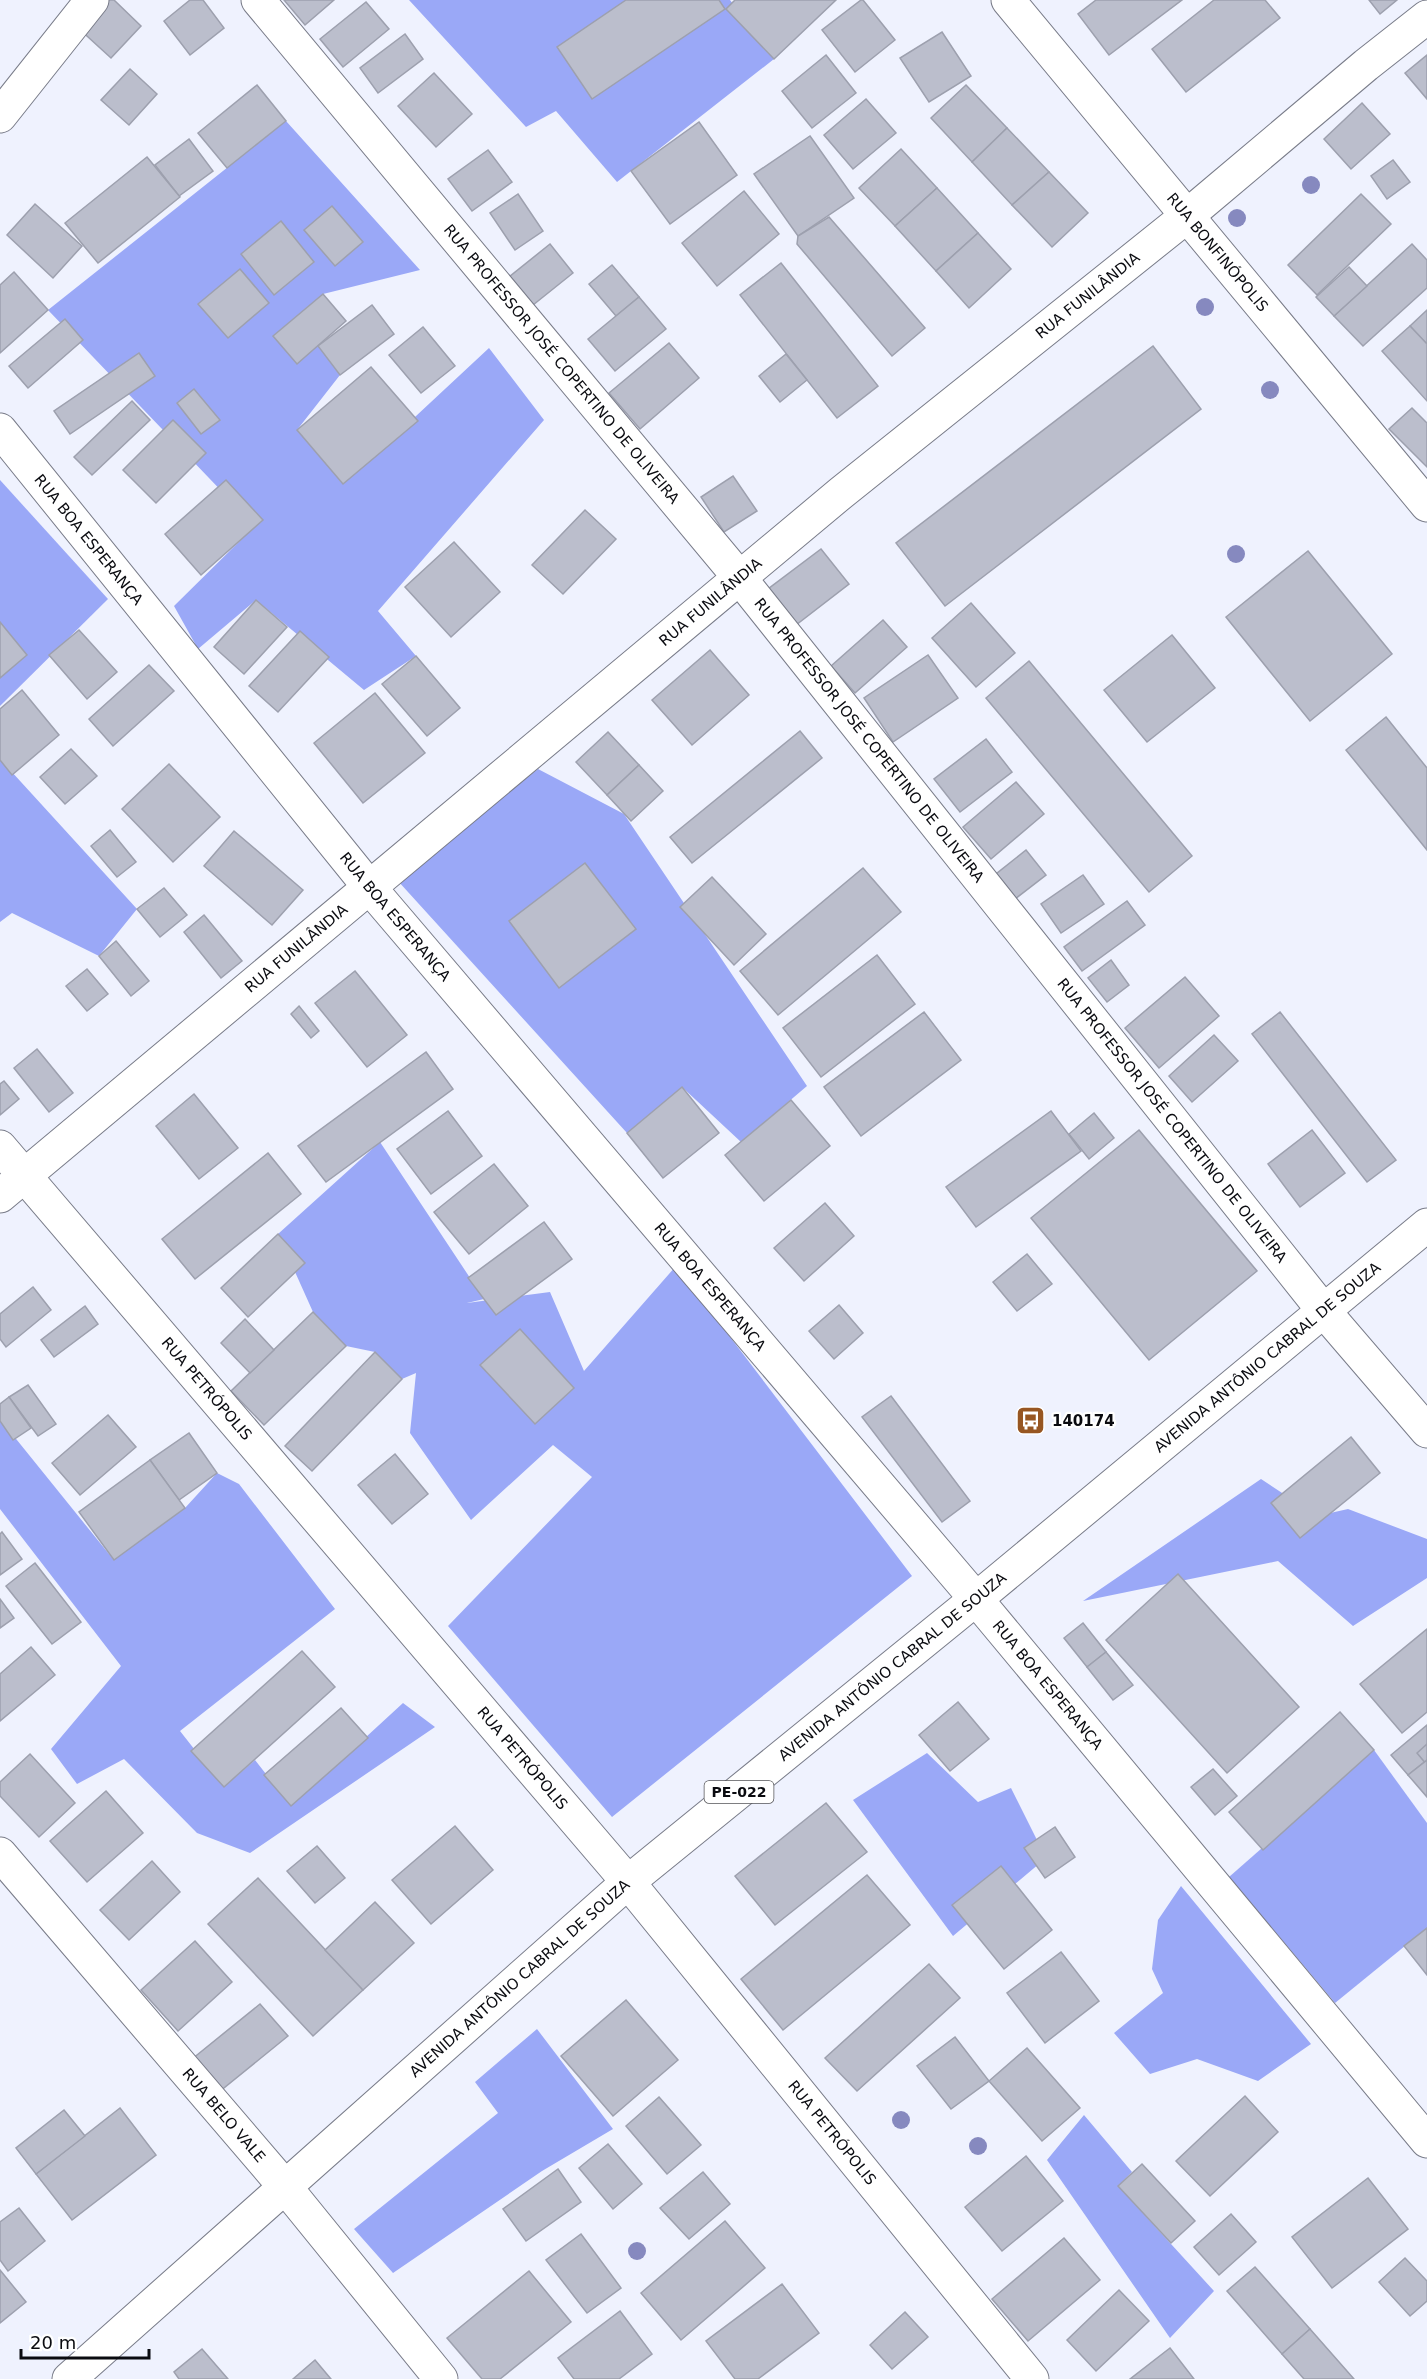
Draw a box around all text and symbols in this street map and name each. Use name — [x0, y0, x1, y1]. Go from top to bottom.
street label: RUA BONFINÓPOLIS — [1163, 189, 1272, 315]
street label: RUA PROFESSOR JOSÉ COPERTINO DE OLIVEIRA — [440, 221, 684, 508]
street label: RUA FUNILÂNDIA — [1032, 248, 1144, 343]
street label: RUA BOA ESPERANÇA — [30, 471, 147, 609]
street label: RUA FUNILÂNDIA — [656, 554, 766, 650]
street label: RUA PROFESSOR JOSÉ COPERTINO DE OLIVEIRA — [750, 595, 988, 887]
street label: RUA BOA ESPERANÇA — [336, 849, 455, 985]
street label: RUA FUNILÂNDIA — [241, 900, 352, 996]
street label: RUA PROFESSOR JOSÉ COPERTINO DE OLIVEIRA — [1053, 975, 1291, 1267]
street label: RUA BOA ESPERANÇA — [650, 1219, 770, 1355]
street label: AVENIDA ANTÔNIO CABRAL DE SOUZA — [1151, 1258, 1385, 1456]
street label: RUA PETRÓPOLIS — [158, 1334, 256, 1444]
bus stop icon: 140174 — [1015, 1405, 1047, 1437]
place label: 140174 — [1052, 1412, 1115, 1430]
street label: AVENIDA ANTÔNIO CABRAL DE SOUZA — [775, 1568, 1011, 1765]
street label: RUA BOA ESPERANÇA — [989, 1617, 1107, 1754]
street label: RUA PETRÓPOLIS — [473, 1703, 571, 1813]
road number: PE-022 — [704, 1781, 774, 1803]
street label: AVENIDA ANTÔNIO CABRAL DE SOUZA — [406, 1875, 634, 2081]
street label: RUA BELO VALE — [179, 2065, 269, 2166]
street label: RUA PETRÓPOLIS — [784, 2077, 880, 2189]
scale bar — [21, 2322, 148, 2360]
text: 20 m — [30, 2332, 76, 2353]

